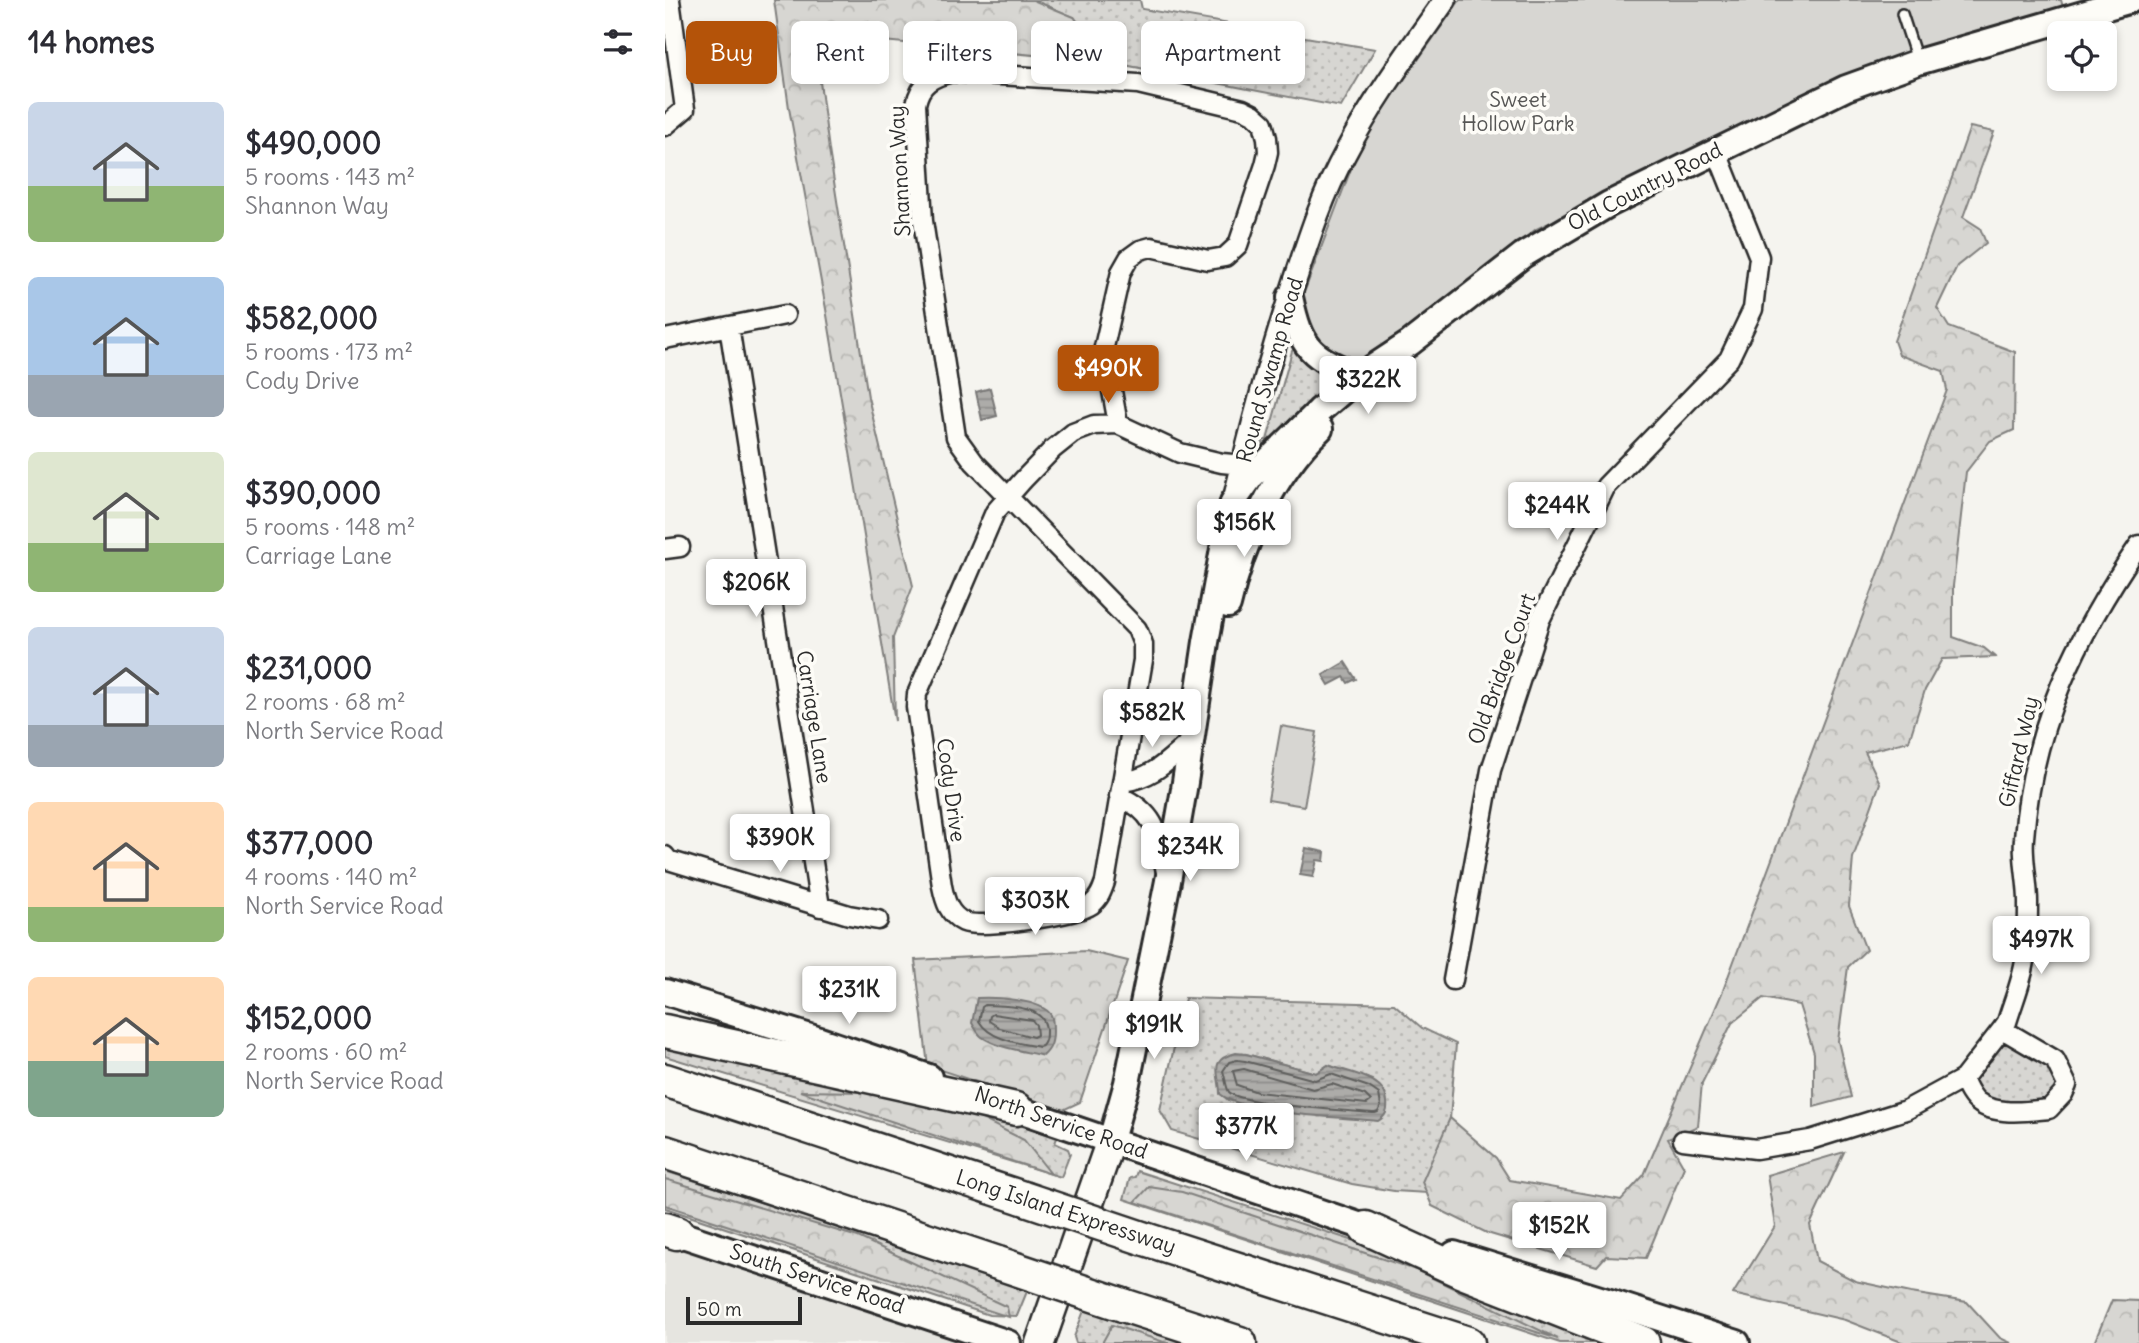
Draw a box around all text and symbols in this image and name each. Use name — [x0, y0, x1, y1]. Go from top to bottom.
chip: Buy — [686, 21, 777, 84]
chip: Rent — [791, 21, 889, 84]
chip: Filters — [903, 21, 1017, 84]
chip: New — [1031, 21, 1127, 84]
chip: Apartment — [1141, 21, 1305, 84]
map controls — [2047, 21, 2117, 91]
button: locate — [2047, 21, 2117, 91]
text: 14 homes — [28, 23, 155, 61]
icon: filters — [599, 23, 637, 61]
park label: Sweet Hollow Park — [1462, 86, 1574, 137]
street label: Shannon Way — [883, 105, 916, 237]
text: $490,000 — [245, 124, 381, 162]
icon: home — [84, 130, 168, 214]
street label: Old Country Road — [1563, 136, 1727, 237]
text: 5 rooms · 143 m² — [245, 162, 415, 191]
text: Shannon Way — [245, 191, 389, 220]
street label: Round Swamp Road — [1230, 274, 1309, 466]
text: $582,000 — [245, 299, 378, 337]
icon: home — [84, 305, 168, 389]
text: 5 rooms · 173 m² — [245, 337, 413, 366]
pin: $490K — [1059, 346, 1157, 405]
text: $490K — [1074, 353, 1142, 382]
pin: $322K — [1319, 356, 1417, 416]
text: $322K — [1335, 364, 1401, 393]
text: Cody Drive — [245, 366, 359, 395]
text: $390,000 — [245, 474, 381, 512]
icon: home — [84, 480, 168, 564]
pin: $244K — [1508, 482, 1606, 542]
text: $244K — [1524, 490, 1590, 519]
pin: $156K — [1195, 500, 1293, 559]
text: $156K — [1213, 507, 1275, 536]
text: 5 rooms · 148 m² — [245, 512, 415, 541]
text: Carriage Lane — [245, 541, 392, 570]
pin: $206K — [707, 560, 805, 619]
text: $206K — [722, 567, 790, 596]
street label: Old Bridge Court — [1462, 589, 1541, 748]
text: $231,000 — [245, 649, 372, 687]
street label: Carriage Lane — [791, 649, 838, 785]
icon: home — [84, 655, 168, 739]
text: 2 rooms · 68 m² — [245, 687, 406, 716]
pin: $582K — [1103, 690, 1201, 749]
street label: Giffard Way — [1993, 694, 2044, 810]
text: $582K — [1119, 697, 1185, 726]
text: North Service Road — [245, 716, 443, 745]
street label: Cody Drive — [931, 736, 972, 843]
pin: $390K — [731, 814, 829, 874]
text: $390K — [746, 822, 814, 851]
text: $377,000 — [245, 824, 374, 862]
pin: $234K — [1141, 824, 1239, 883]
icon: home — [84, 830, 168, 914]
text: $234K — [1157, 831, 1223, 860]
text: 4 rooms · 140 m² — [245, 862, 417, 891]
pin: $303K — [986, 878, 1084, 937]
text: $303K — [1001, 885, 1069, 914]
text: North Service Road — [245, 891, 443, 920]
pin: $497K — [1992, 916, 2090, 976]
text: $497K — [2009, 924, 2073, 953]
pin: $231K — [800, 967, 898, 1026]
text: $231K — [818, 974, 880, 1003]
text: $152,000 — [245, 999, 372, 1037]
pin: $191K — [1105, 1002, 1203, 1061]
icon: home — [84, 1005, 168, 1089]
text: $191K — [1125, 1009, 1183, 1038]
text: 2 rooms · 60 m² — [245, 1037, 407, 1066]
text: North Service Road — [245, 1066, 443, 1095]
street label: North Service Road — [971, 1080, 1151, 1165]
pin: $377K — [1197, 1104, 1295, 1163]
text: $377K — [1215, 1111, 1277, 1140]
street label: Long Island Expressway — [953, 1163, 1180, 1260]
pin: $152K — [1510, 1202, 1608, 1262]
text: $152K — [1528, 1210, 1590, 1239]
street label: South Service Road — [726, 1238, 908, 1320]
scale bar — [686, 1294, 801, 1326]
text: 50 m — [697, 1297, 742, 1321]

